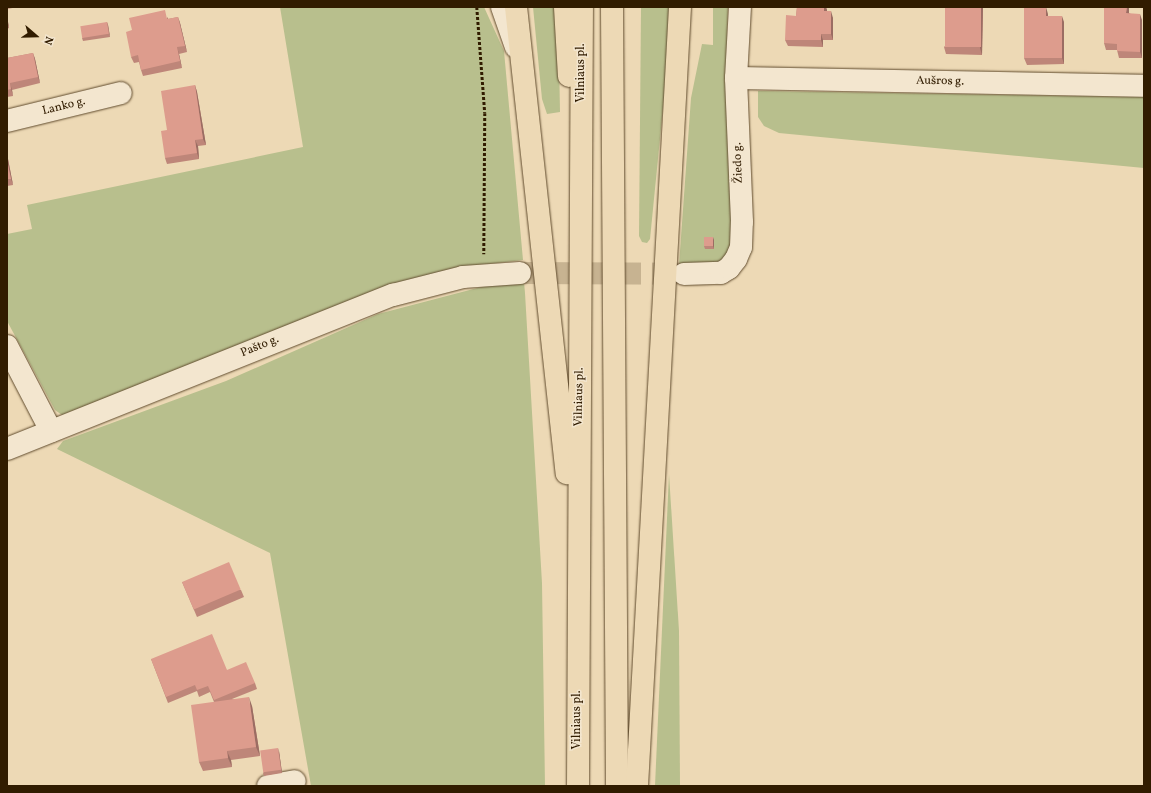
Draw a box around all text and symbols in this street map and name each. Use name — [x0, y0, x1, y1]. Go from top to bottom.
north arrow — [16, 16, 56, 56]
text: N — [39, 34, 56, 47]
street label: Vilniaus pl. — [575, 43, 589, 103]
street label: Aušros g. — [916, 74, 964, 90]
street label: Lanko g. — [41, 95, 87, 119]
street label: Žiedo g. — [731, 142, 747, 184]
street label: Pašto g. — [239, 333, 281, 361]
street label: Vilniaus pl. — [572, 367, 588, 427]
street label: Vilniaus pl. — [571, 690, 585, 750]

